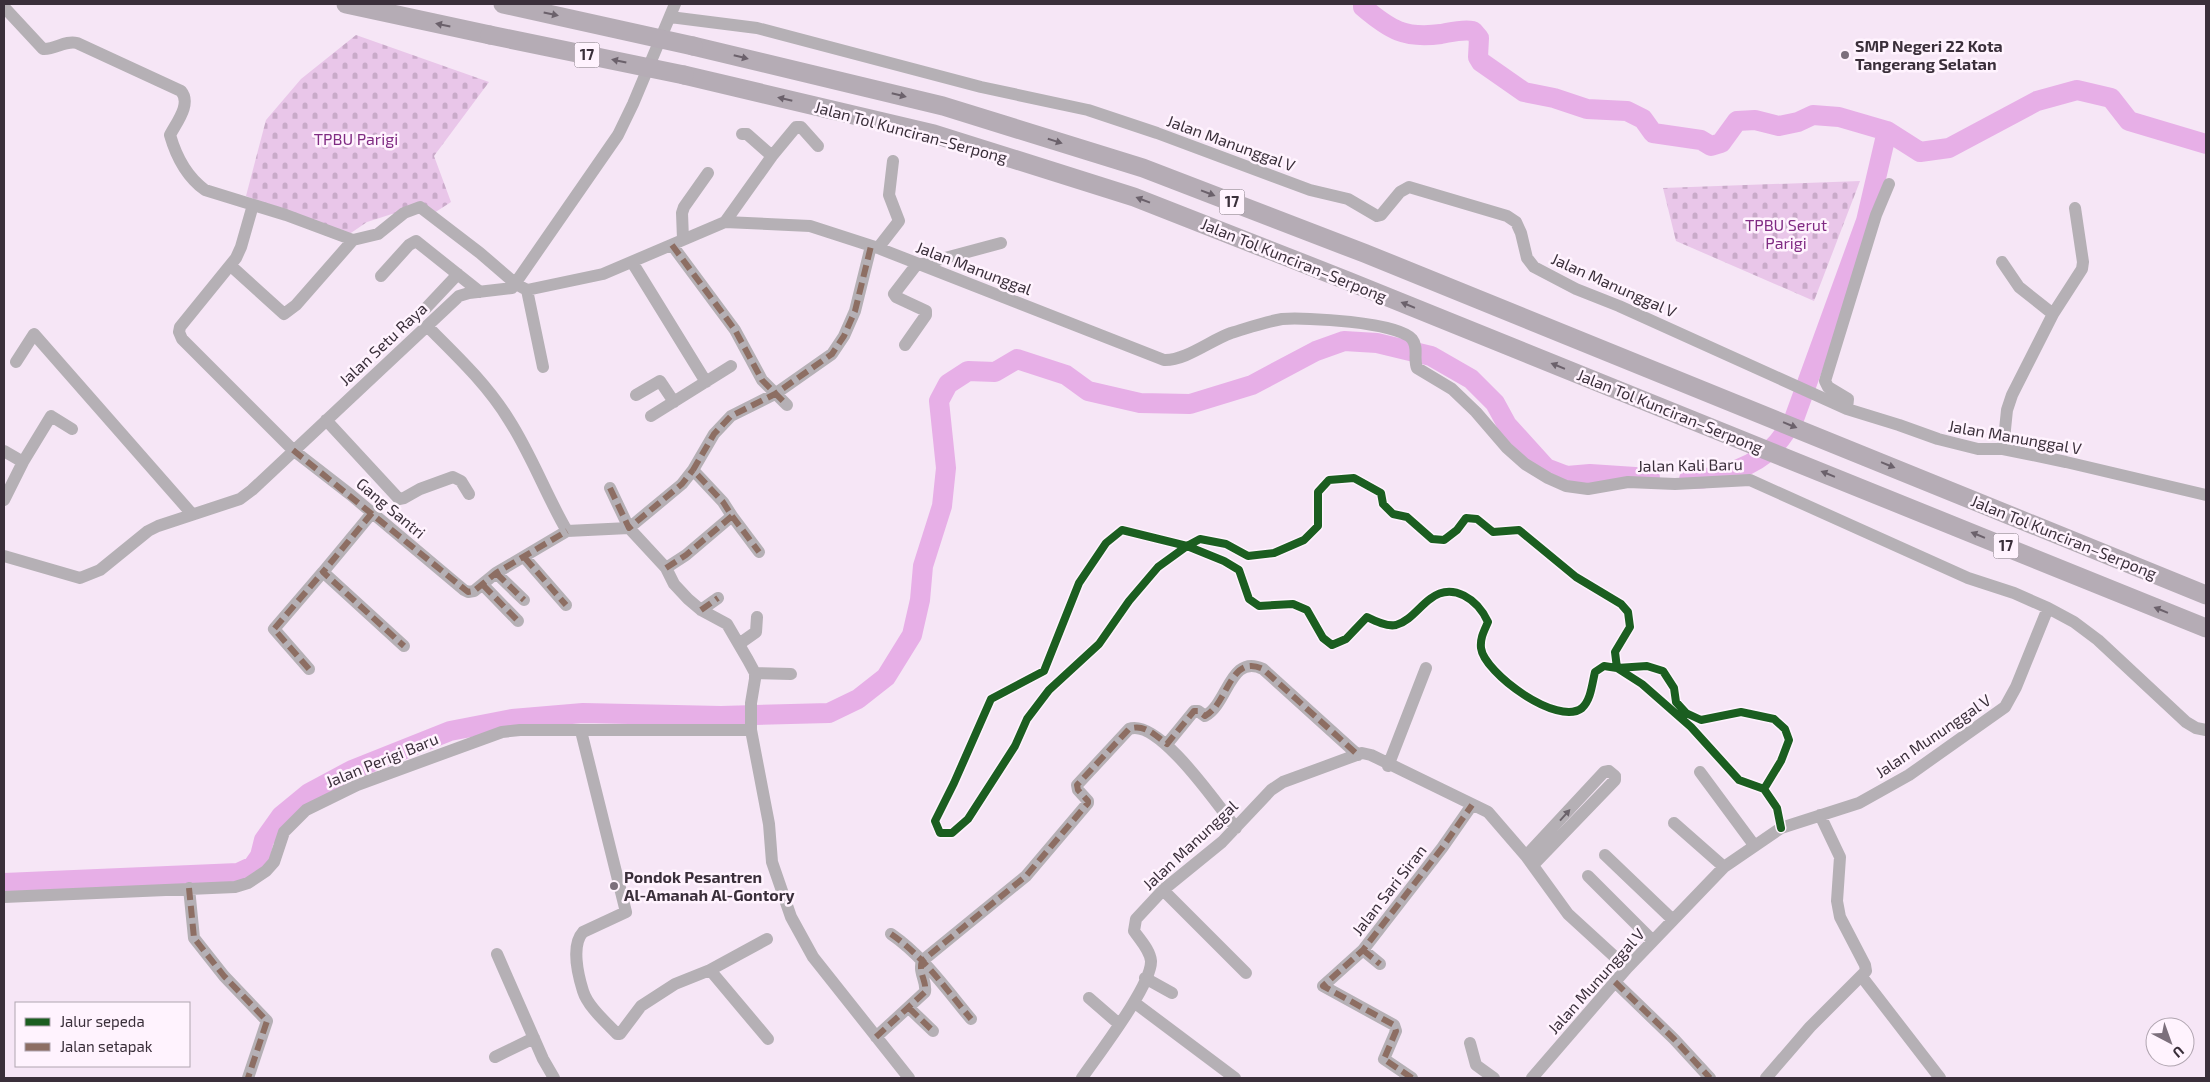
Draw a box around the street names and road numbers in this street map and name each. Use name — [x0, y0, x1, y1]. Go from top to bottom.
road number: 17 — [574, 42, 600, 68]
street label: Jalan Tol Kunciran–Serpong — [813, 97, 1010, 166]
street label: Jalan Manunggal V — [1164, 111, 1298, 175]
road number: 17 — [1220, 190, 1244, 214]
street label: Jalan Tol Kunciran–Serpong — [1198, 214, 1390, 306]
street label: Jalan Manunggal — [914, 237, 1035, 298]
street label: Jalan Manunggal V — [1549, 248, 1680, 321]
street label: Jalan Setu Raya — [335, 298, 430, 389]
street label: Jalan Tol Kunciran–Serpong — [1574, 365, 1766, 457]
street label: Jalan Manunggal V — [1947, 415, 2083, 458]
street label: Jalan Kali Baru — [1637, 454, 1743, 475]
street label: Gang Santri — [353, 473, 430, 542]
street label: Jalan Tol Kunciran–Serpong — [1968, 491, 2160, 583]
road number: 17 — [1994, 534, 2018, 558]
street label: Jalan Mununggal V — [1871, 690, 1994, 781]
street label: Jalan Perigi Baru — [323, 728, 441, 791]
street label: Jalan Manunggal — [1138, 796, 1241, 893]
street label: Jalan Sari Siran — [1347, 841, 1430, 939]
street label: Jalan Mununggal V — [1543, 924, 1648, 1037]

